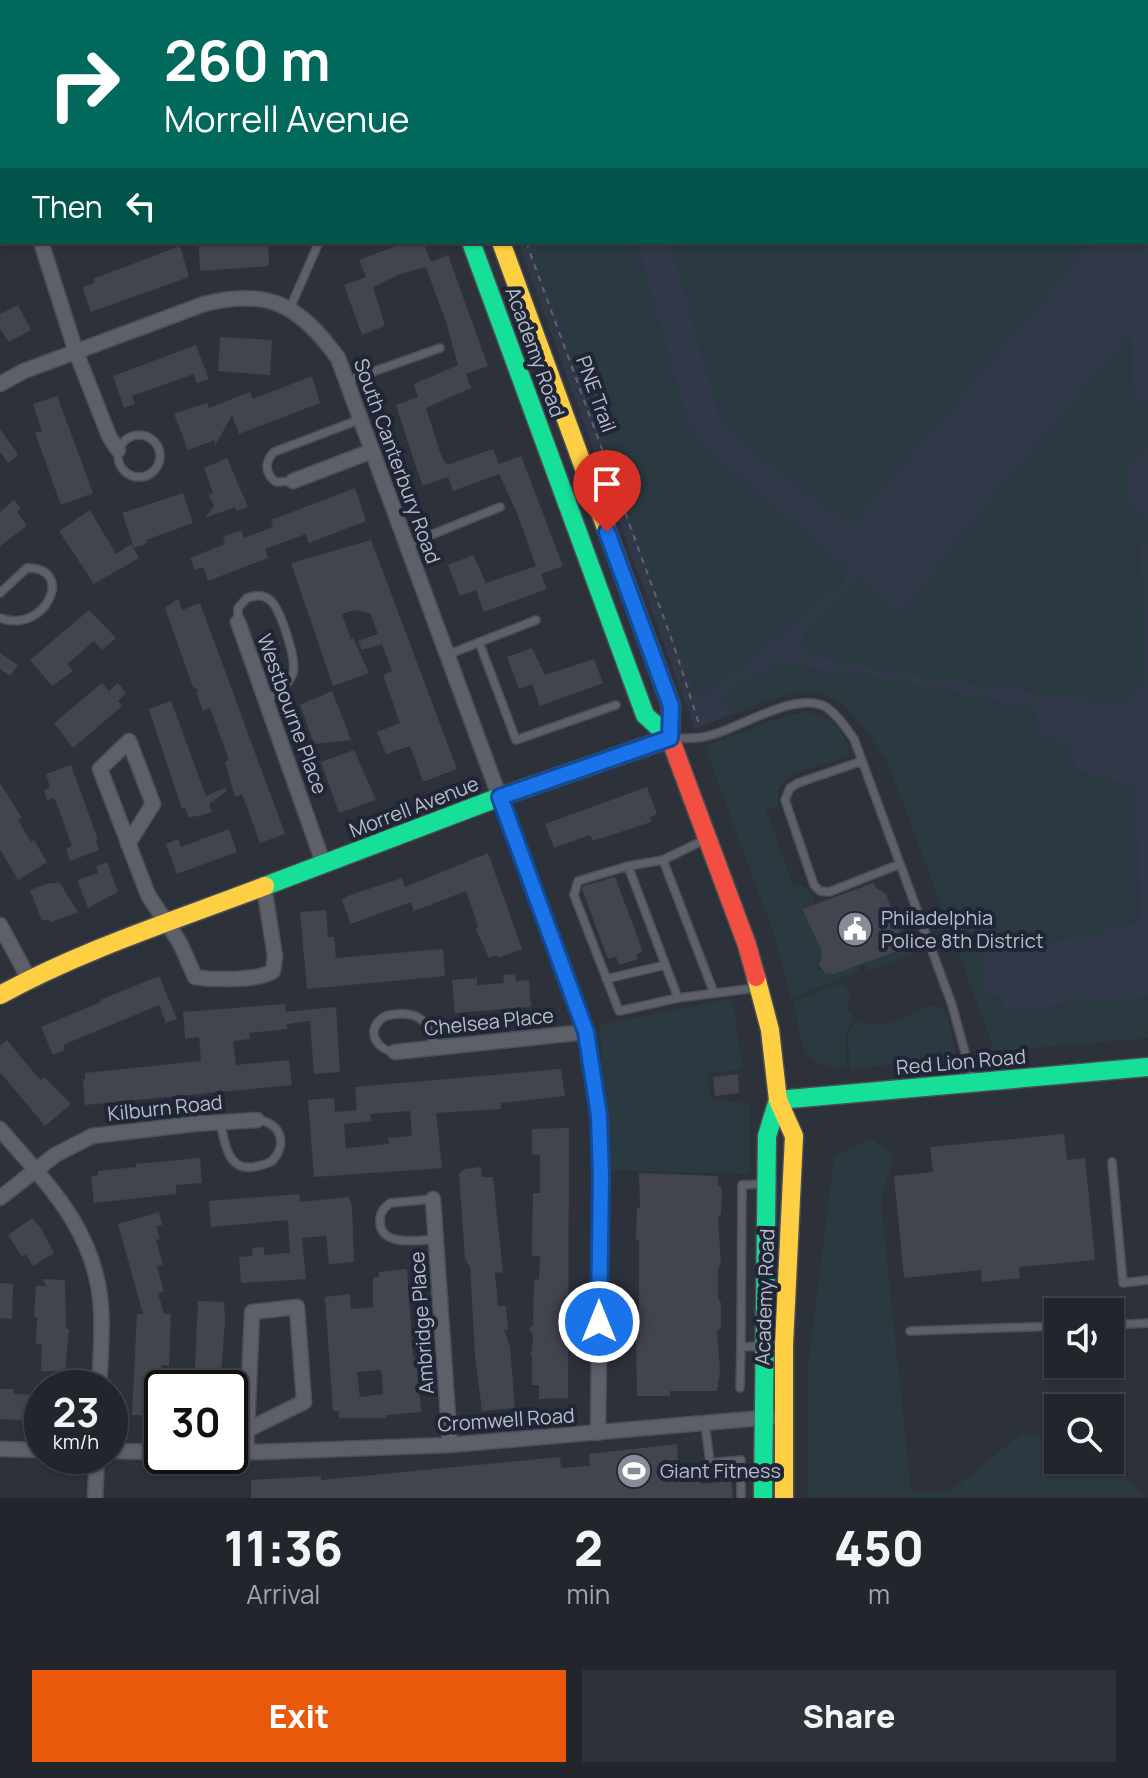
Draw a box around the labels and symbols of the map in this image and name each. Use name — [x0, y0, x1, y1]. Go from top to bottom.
street label: Academy Road — [499, 283, 572, 421]
street label: PNE Trail — [570, 352, 623, 436]
street label: South Canterbury Road — [348, 354, 447, 567]
pin — [573, 450, 641, 532]
street label: Westbourne Place — [251, 630, 334, 798]
street label: Morrell Avenue — [345, 769, 482, 844]
place label: Philadelphia Police 8th District — [881, 904, 1044, 954]
public building icon: Philadelphia Police 8th District — [836, 910, 874, 948]
street label: Chelsea Place — [423, 1001, 555, 1042]
street label: Red Lion Road — [895, 1042, 1027, 1081]
street label: Kilburn Road — [106, 1088, 224, 1127]
street label: Academy Road — [749, 1228, 780, 1366]
street label: Ambridge Place — [403, 1251, 440, 1395]
position arrow — [557, 1280, 641, 1364]
speed limit sign: 30 — [144, 1370, 248, 1474]
street label: Cromwell Road — [436, 1401, 575, 1438]
sports icon: Giant Fitness — [615, 1452, 653, 1490]
place label: Giant Fitness — [660, 1457, 781, 1484]

